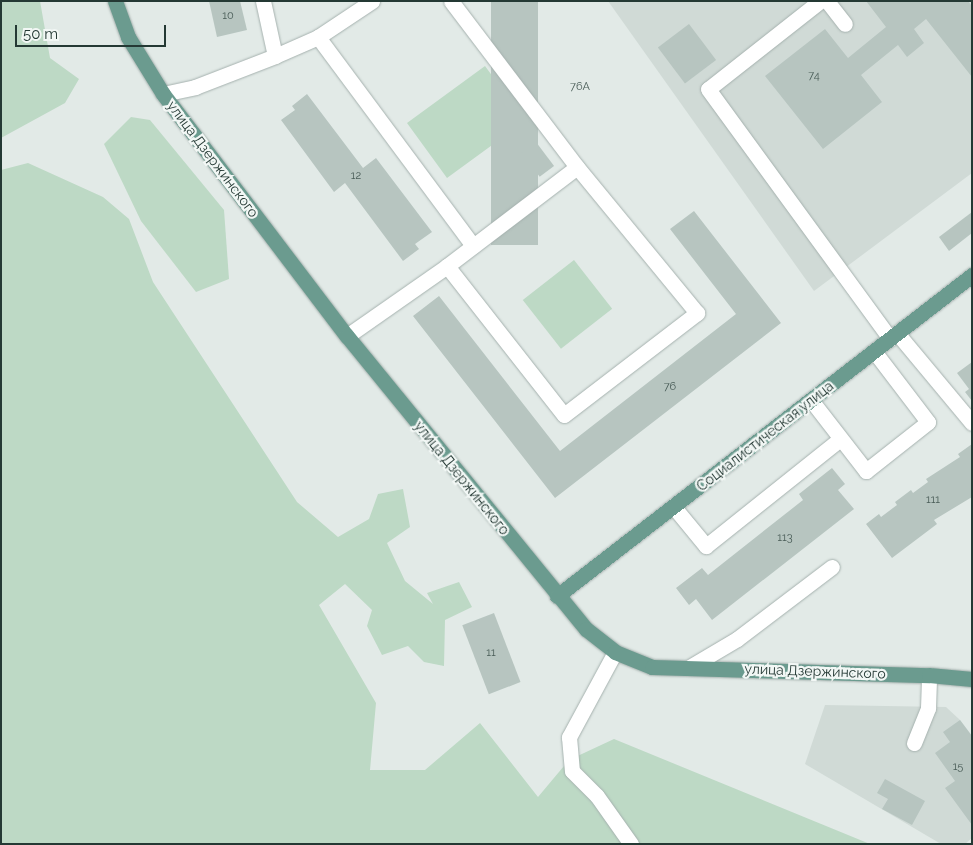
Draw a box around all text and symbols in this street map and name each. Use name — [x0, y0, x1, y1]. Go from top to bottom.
house number: 10 — [222, 9, 234, 23]
scale bar — [18, 15, 169, 47]
text: 50 m — [23, 25, 58, 43]
house number: 74 — [808, 69, 820, 83]
house number: 76А — [570, 80, 590, 94]
street label: улица Дзержинского — [164, 97, 262, 221]
house number: 12 — [351, 169, 361, 183]
street label: Социалистическая улица — [693, 377, 837, 495]
house number: 76 — [664, 380, 676, 394]
street label: улица Дзержинского — [411, 418, 513, 538]
house number: 111 — [926, 493, 940, 507]
house number: 113 — [777, 531, 793, 545]
house number: 11 — [486, 646, 496, 660]
street label: улица Дзержинского — [744, 660, 886, 682]
house number: 15 — [953, 760, 963, 774]

